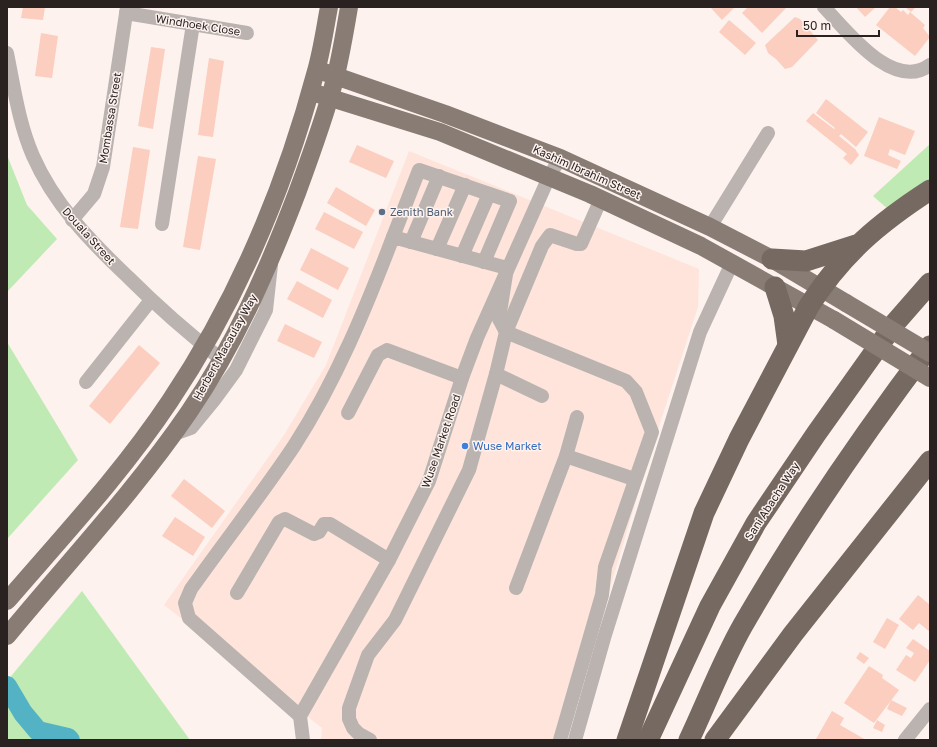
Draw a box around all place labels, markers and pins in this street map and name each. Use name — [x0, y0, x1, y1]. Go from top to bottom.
place label: Zenith Bank — [390, 205, 453, 218]
marker: Zenith Bank — [377, 207, 387, 217]
place label: Wuse Market — [473, 439, 542, 452]
marker: Wuse Market — [460, 441, 470, 451]

